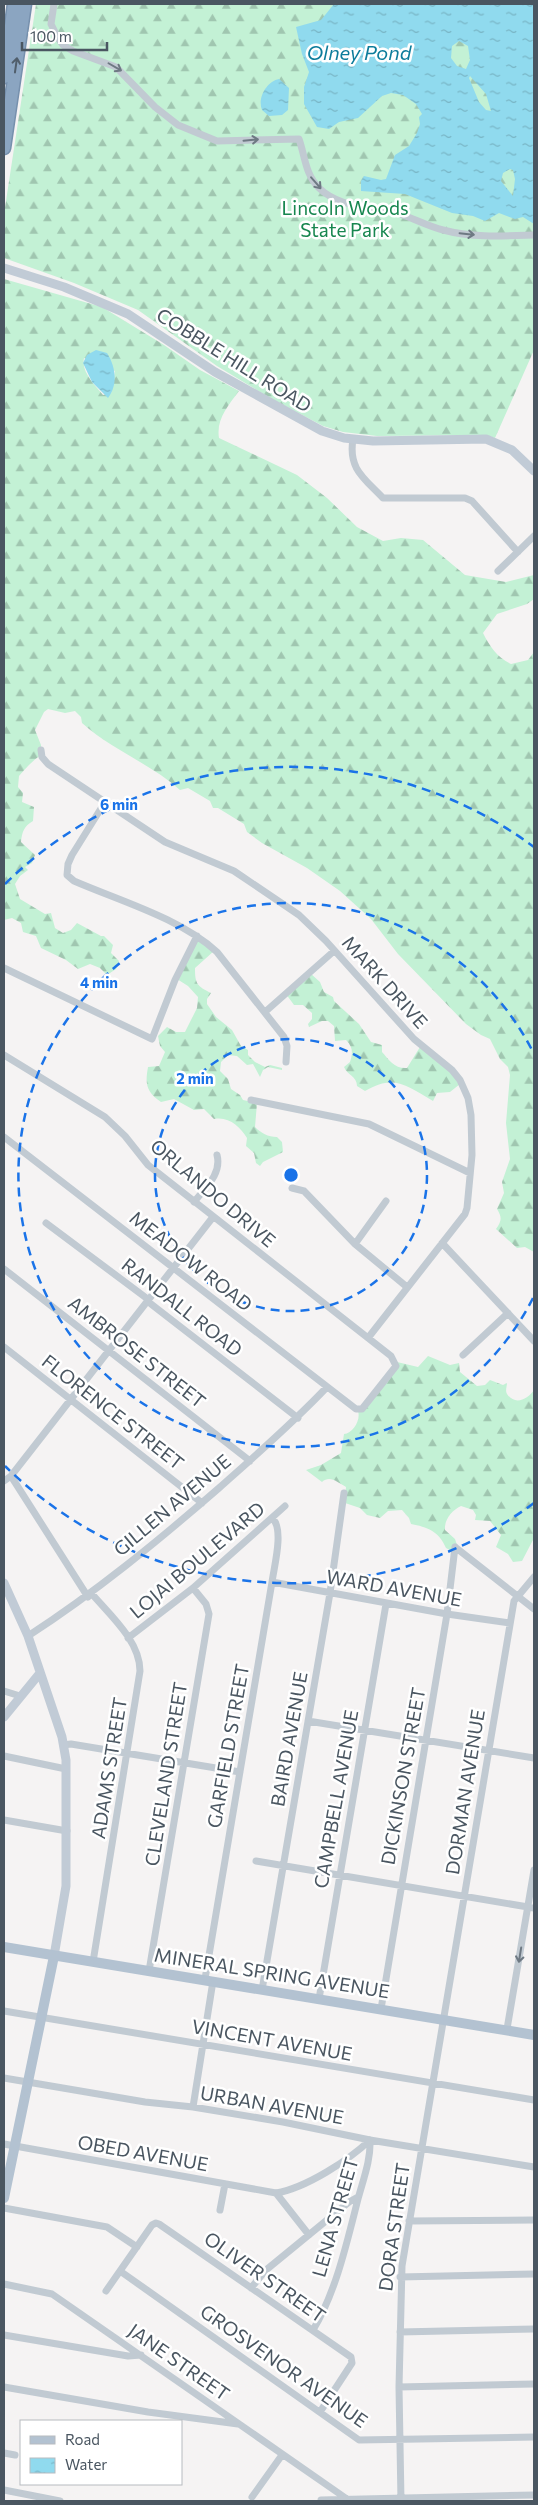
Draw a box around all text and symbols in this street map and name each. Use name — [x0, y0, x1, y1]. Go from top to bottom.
scale bar — [22, 20, 108, 52]
text: 100 m — [30, 27, 72, 45]
water label: Olney Pond — [307, 40, 413, 64]
one-way arrow — [11, 58, 21, 74]
one-way arrow — [107, 63, 121, 73]
one-way arrow — [243, 135, 259, 145]
one-way arrow — [311, 177, 322, 190]
park label: Lincoln Woods State Park — [281, 196, 409, 241]
one-way arrow — [459, 230, 475, 239]
street label: COBBLE HILL ROAD — [153, 303, 316, 417]
text: 6 min — [100, 795, 138, 813]
street label: MARK DRIVE — [338, 931, 433, 1033]
text: 4 min — [80, 973, 118, 991]
text: 2 min — [176, 1069, 214, 1087]
street label: ORLANDO DRIVE — [146, 1134, 280, 1252]
centre of rings — [282, 1166, 300, 1184]
street label: MEADOW ROAD — [125, 1206, 257, 1316]
street label: RANDALL ROAD — [117, 1252, 247, 1361]
street label: AMBROSE STREET — [64, 1291, 211, 1412]
street label: FLORENCE STREET — [38, 1349, 189, 1474]
street label: GILLEN AVENUE — [108, 1449, 235, 1560]
street label: LOJAI BOULEVARD — [125, 1497, 269, 1623]
street label: WARD AVENUE — [325, 1564, 464, 1611]
street label: GARFIELD STREET — [202, 1662, 253, 1830]
street label: BAIRD AVENUE — [265, 1670, 312, 1808]
street label: CLEVELAND STREET — [140, 1680, 191, 1868]
street label: DICKINSON STREET — [376, 1685, 429, 1866]
street label: ADAMS STREET — [86, 1695, 131, 1840]
street label: CAMPBELL AVENUE — [308, 1708, 363, 1890]
street label: DORMAN AVENUE — [440, 1708, 489, 1876]
street label: MINERAL SPRING AVENUE — [153, 1943, 391, 2002]
one-way arrow — [514, 1947, 524, 1963]
street label: VINCENT AVENUE — [190, 2014, 354, 2065]
street label: URBAN AVENUE — [198, 2081, 346, 2128]
street label: OBED AVENUE — [76, 2130, 210, 2175]
street label: LENA STREET — [306, 2154, 363, 2280]
street label: DORA STREET — [373, 2161, 414, 2293]
street label: OLIVER STREET — [200, 2226, 330, 2327]
street label: GROSVENOR AVENUE — [196, 2299, 372, 2432]
street label: JANE STREET — [124, 2318, 234, 2405]
legend — [20, 2420, 182, 2485]
text: Road — [65, 2430, 100, 2448]
text: Water — [65, 2455, 107, 2473]

